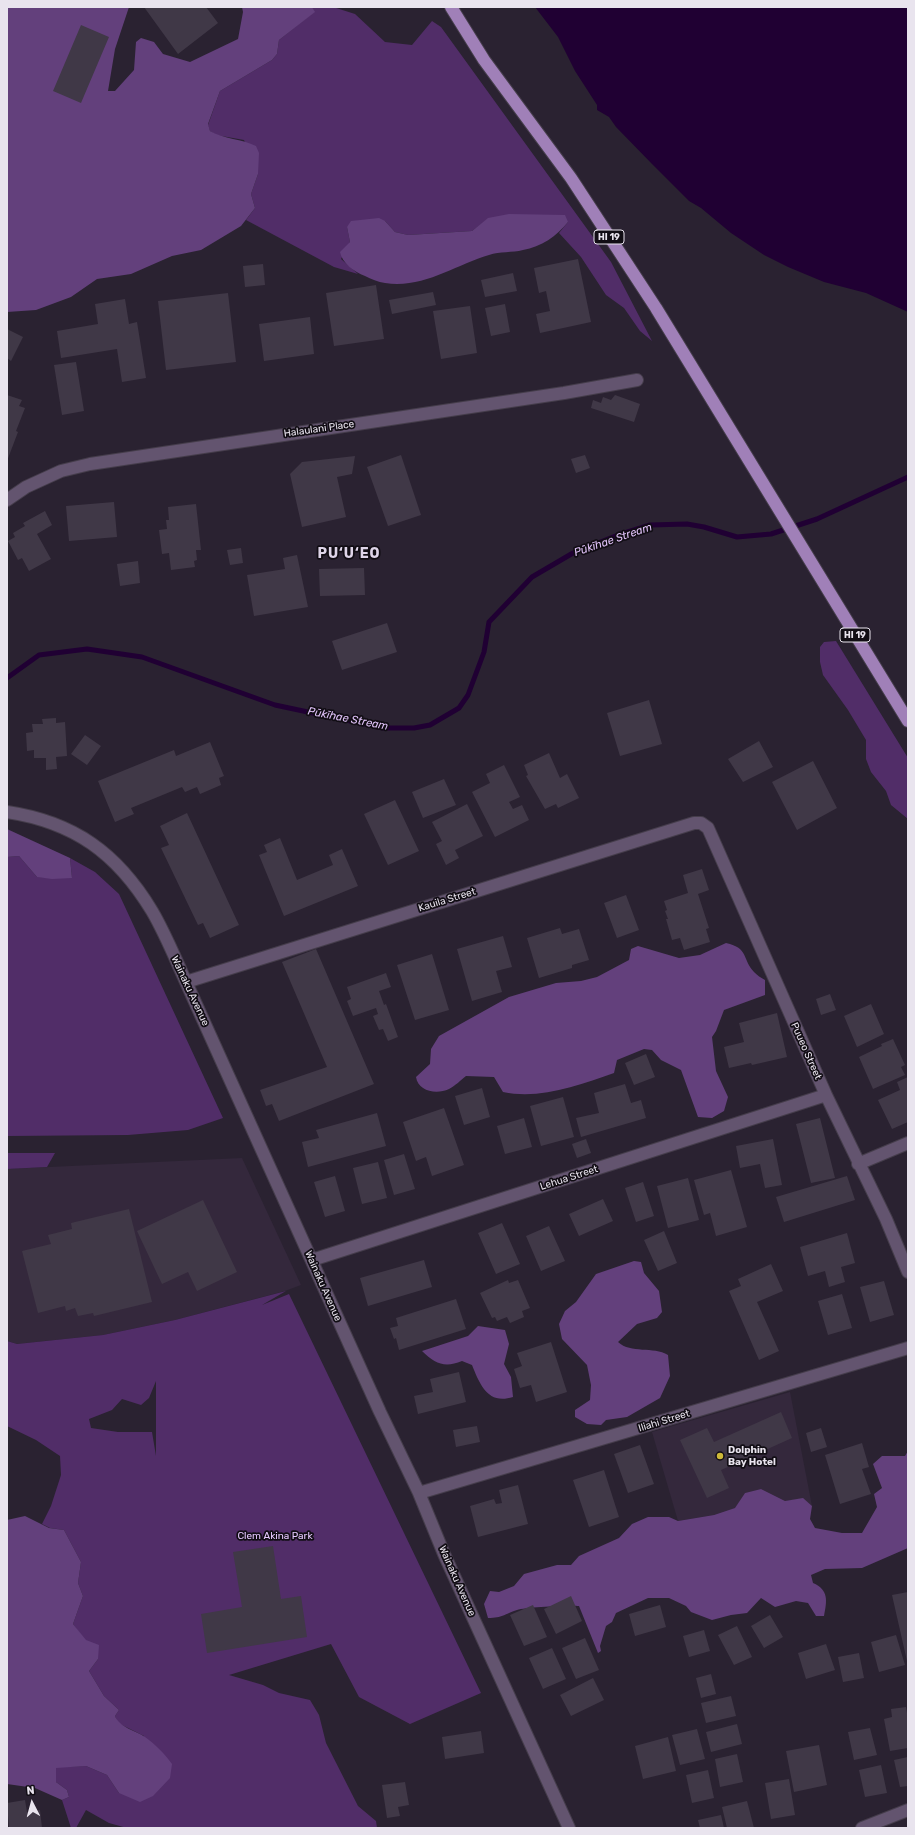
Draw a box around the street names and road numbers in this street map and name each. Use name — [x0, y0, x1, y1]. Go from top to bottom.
road number: HI 19 — [594, 230, 624, 244]
street label: Halaulani Place — [283, 418, 355, 440]
road number: HI 19 — [840, 628, 870, 642]
street label: Kauila Street — [417, 886, 477, 914]
street label: Wainaku Avenue — [169, 954, 211, 1028]
street label: Puueo Street — [788, 1021, 824, 1081]
street label: Lehua Street — [539, 1163, 599, 1193]
street label: Wainaku Avenue — [302, 1249, 344, 1323]
street label: Iliahi Street — [637, 1408, 691, 1434]
street label: Wainaku Avenue — [436, 1544, 478, 1618]

